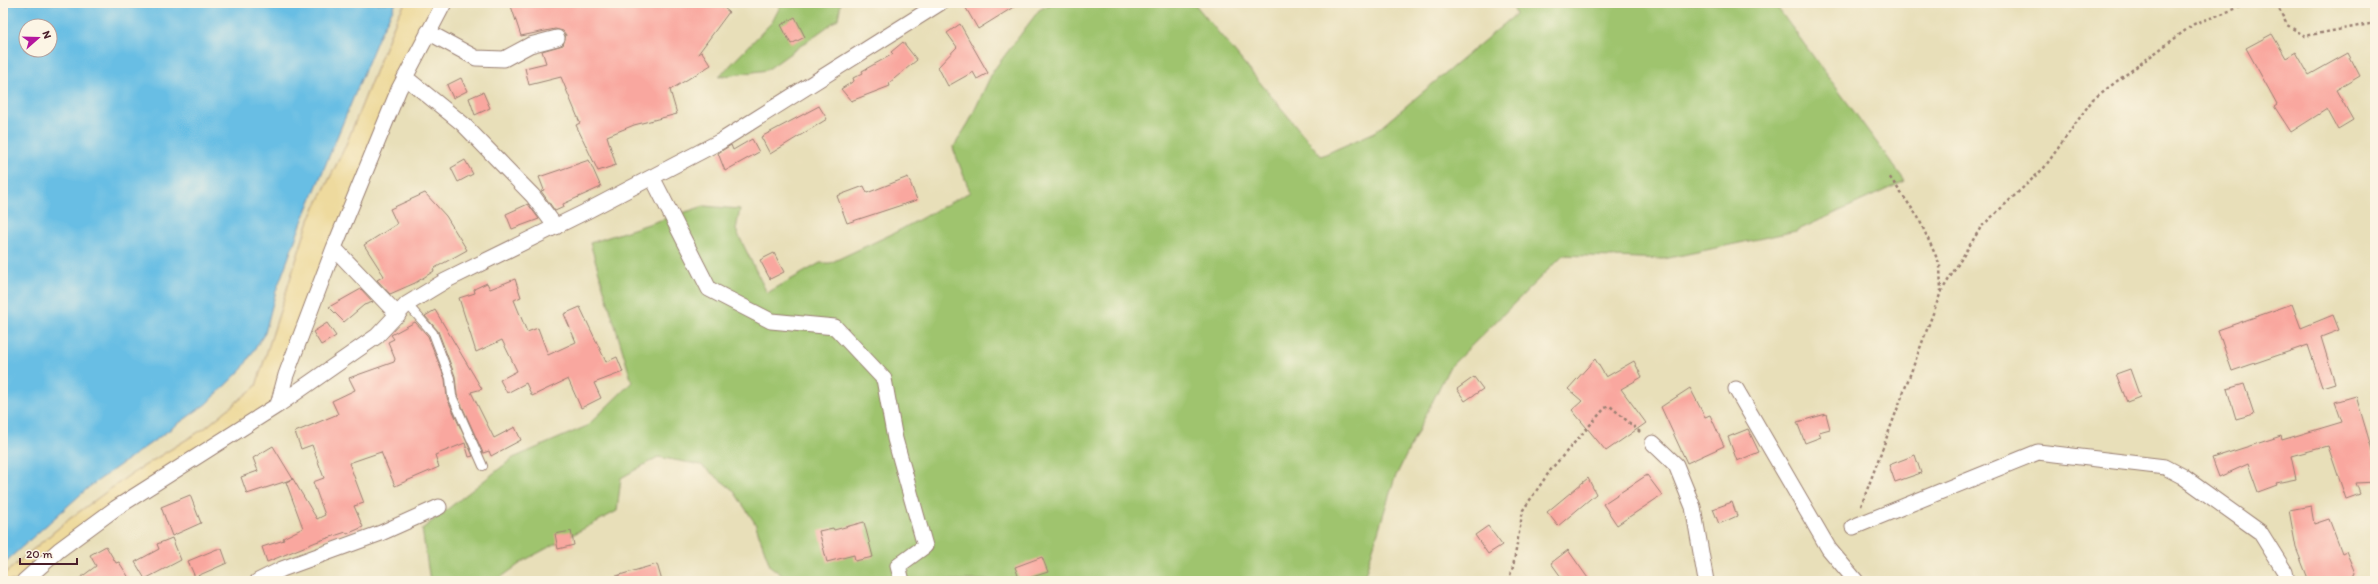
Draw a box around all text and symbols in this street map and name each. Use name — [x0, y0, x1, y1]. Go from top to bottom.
north arrow — [18, 18, 58, 58]
text: N — [40, 29, 54, 40]
scale bar — [20, 540, 77, 566]
text: 20 m — [26, 547, 53, 561]

